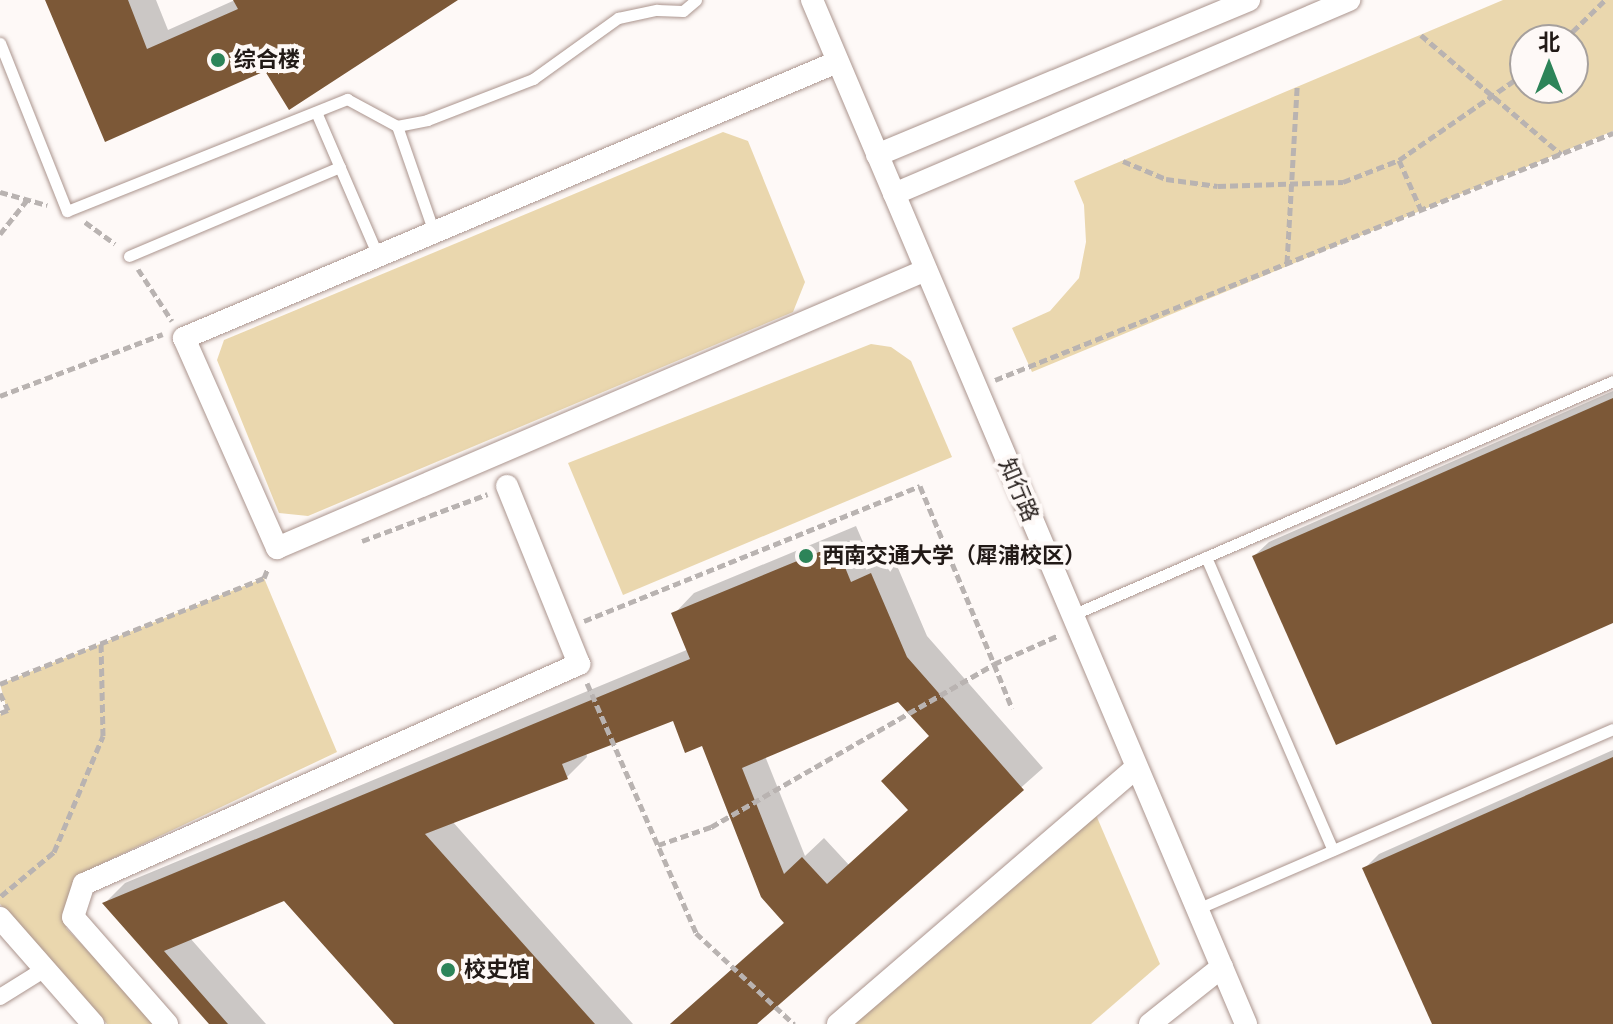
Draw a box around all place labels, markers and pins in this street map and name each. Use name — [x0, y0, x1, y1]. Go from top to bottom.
place label: 综合楼 — [234, 47, 300, 73]
marker: 综合楼 — [209, 51, 227, 69]
place label: 西南交通大学（犀浦校区） — [822, 543, 1086, 569]
marker: 西南交通大学（犀浦校区） — [797, 547, 815, 565]
place label: 校史馆 — [464, 957, 530, 983]
marker: 校史馆 — [439, 961, 457, 979]

